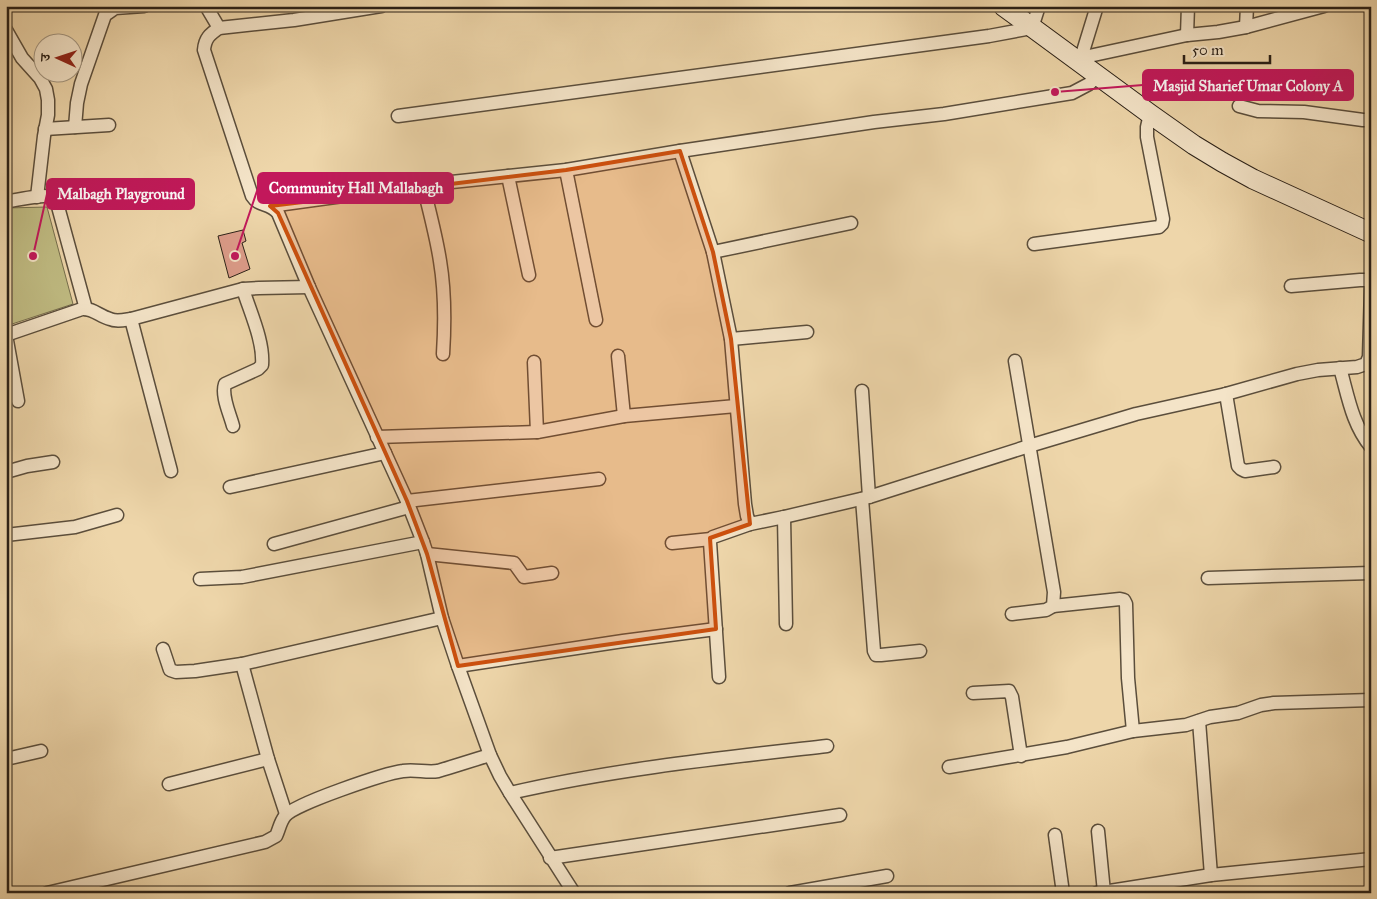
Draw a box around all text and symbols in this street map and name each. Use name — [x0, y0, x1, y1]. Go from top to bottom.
north arrow — [32, 32, 82, 82]
scale bar — [1184, 32, 1271, 64]
text: 50 m — [1192, 41, 1224, 59]
text: उ — [37, 52, 54, 62]
callout: Masjid Sharief Umar Colony A — [1143, 70, 1353, 100]
text: Masjid Sharief Umar Colony A — [1153, 77, 1344, 96]
callout: Community Hall Mallabagh — [258, 173, 453, 203]
callout: Malbagh Playground — [47, 179, 194, 209]
text: Community Hall Mallabagh — [269, 179, 444, 198]
text: Malbagh Playground — [57, 185, 185, 204]

